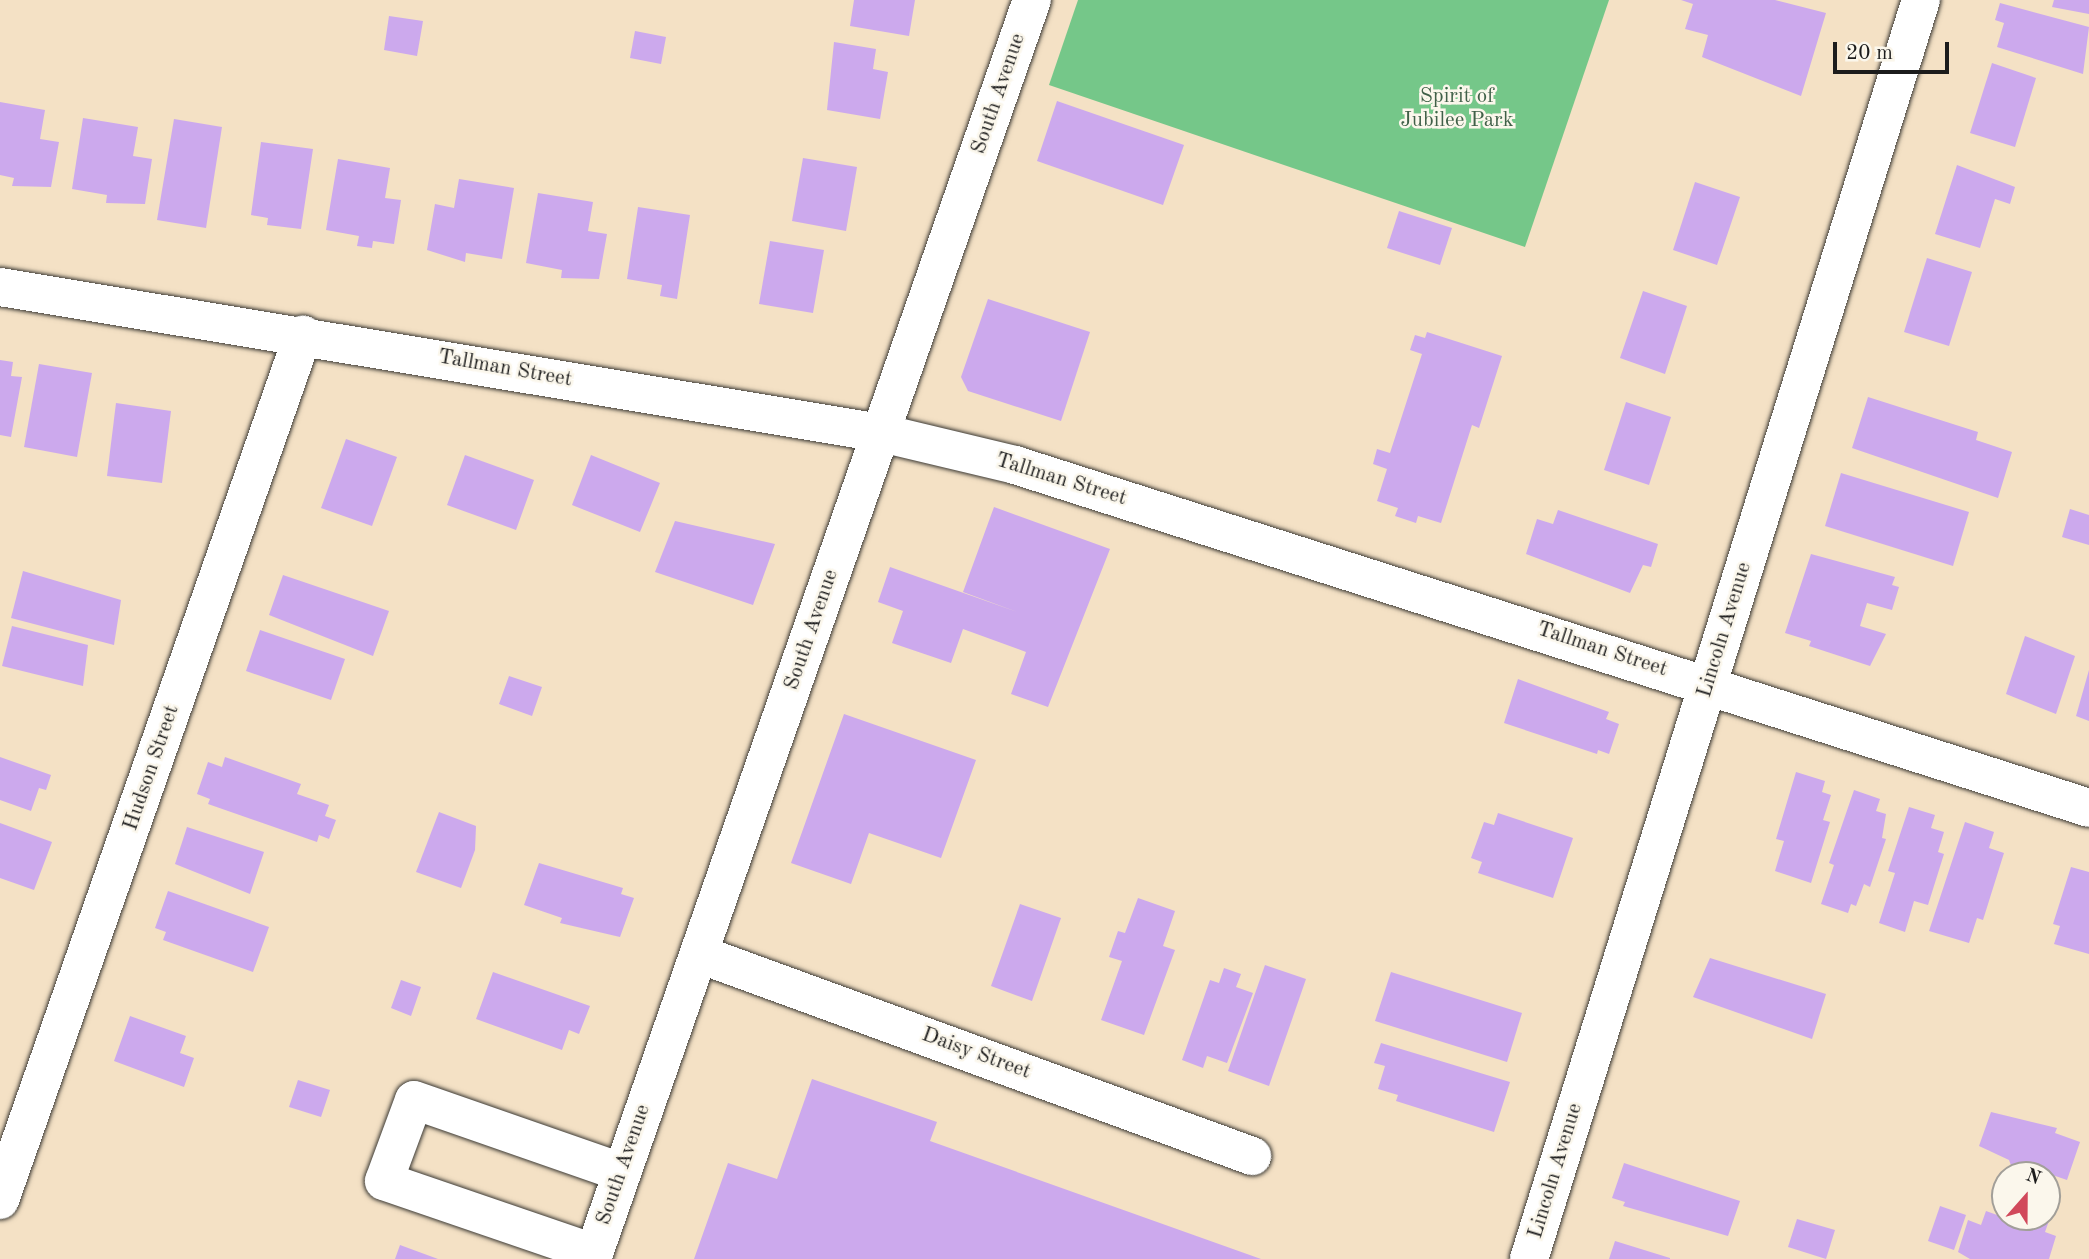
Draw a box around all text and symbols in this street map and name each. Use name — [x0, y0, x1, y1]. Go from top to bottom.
scale bar — [1837, 28, 1952, 72]
street label: South Avenue — [967, 30, 1031, 158]
text: 20 m — [1846, 43, 1893, 64]
park label: Spirit of Jubilee Park — [1400, 84, 1514, 134]
street label: Tallman Street — [436, 345, 574, 393]
street label: Tallman Street — [993, 448, 1129, 512]
street label: Lincoln Avenue — [1692, 559, 1758, 701]
street label: South Avenue — [780, 566, 844, 694]
street label: Tallman Street — [1534, 617, 1670, 683]
street label: Hudson Street — [119, 702, 185, 834]
street label: Daisy Street — [918, 1023, 1034, 1085]
street label: Lincoln Avenue — [1523, 1100, 1589, 1242]
street label: South Avenue — [592, 1101, 656, 1229]
north arrow — [1991, 1161, 2061, 1231]
text: N — [2023, 1166, 2043, 1189]

